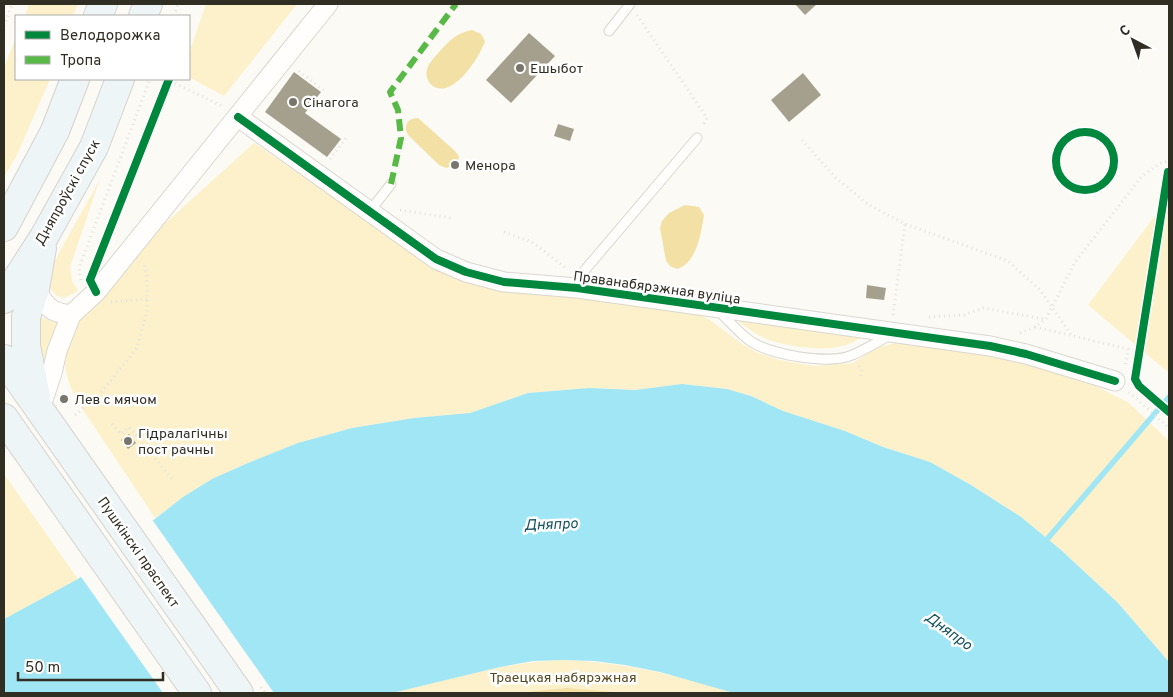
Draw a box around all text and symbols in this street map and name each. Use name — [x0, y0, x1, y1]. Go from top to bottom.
legend — [15, 15, 190, 80]
north arrow — [1108, 15, 1158, 65]
text: С — [1117, 22, 1134, 41]
text: Велодорожка — [60, 27, 160, 46]
text: Тропа — [60, 52, 101, 71]
place label: Ешыбот — [530, 61, 583, 78]
marker: Ешыбот — [514, 62, 526, 74]
place label: Сінагога — [303, 95, 359, 112]
marker: Сінагога — [287, 96, 299, 108]
street label: Дняпроўскі спуск — [32, 137, 105, 249]
place label: Менора — [465, 158, 516, 175]
marker: Менора — [449, 159, 461, 171]
street label: Праванабярэжная вуліца — [572, 268, 742, 309]
place label: Лев с мячом — [74, 392, 157, 409]
marker: Лев с мячом — [58, 393, 70, 405]
place label: Гідралагічны пост рачны — [138, 426, 228, 459]
marker: Гідралагічны пост рачны — [122, 435, 134, 447]
street label: Пушкінскі праспект — [93, 494, 182, 611]
water label: Дняпро — [524, 515, 578, 536]
water label: Дняпро — [921, 609, 975, 656]
scale bar — [18, 650, 162, 682]
text: 50 m — [25, 659, 60, 678]
park label: Траецкая набярэжная — [489, 670, 637, 687]

